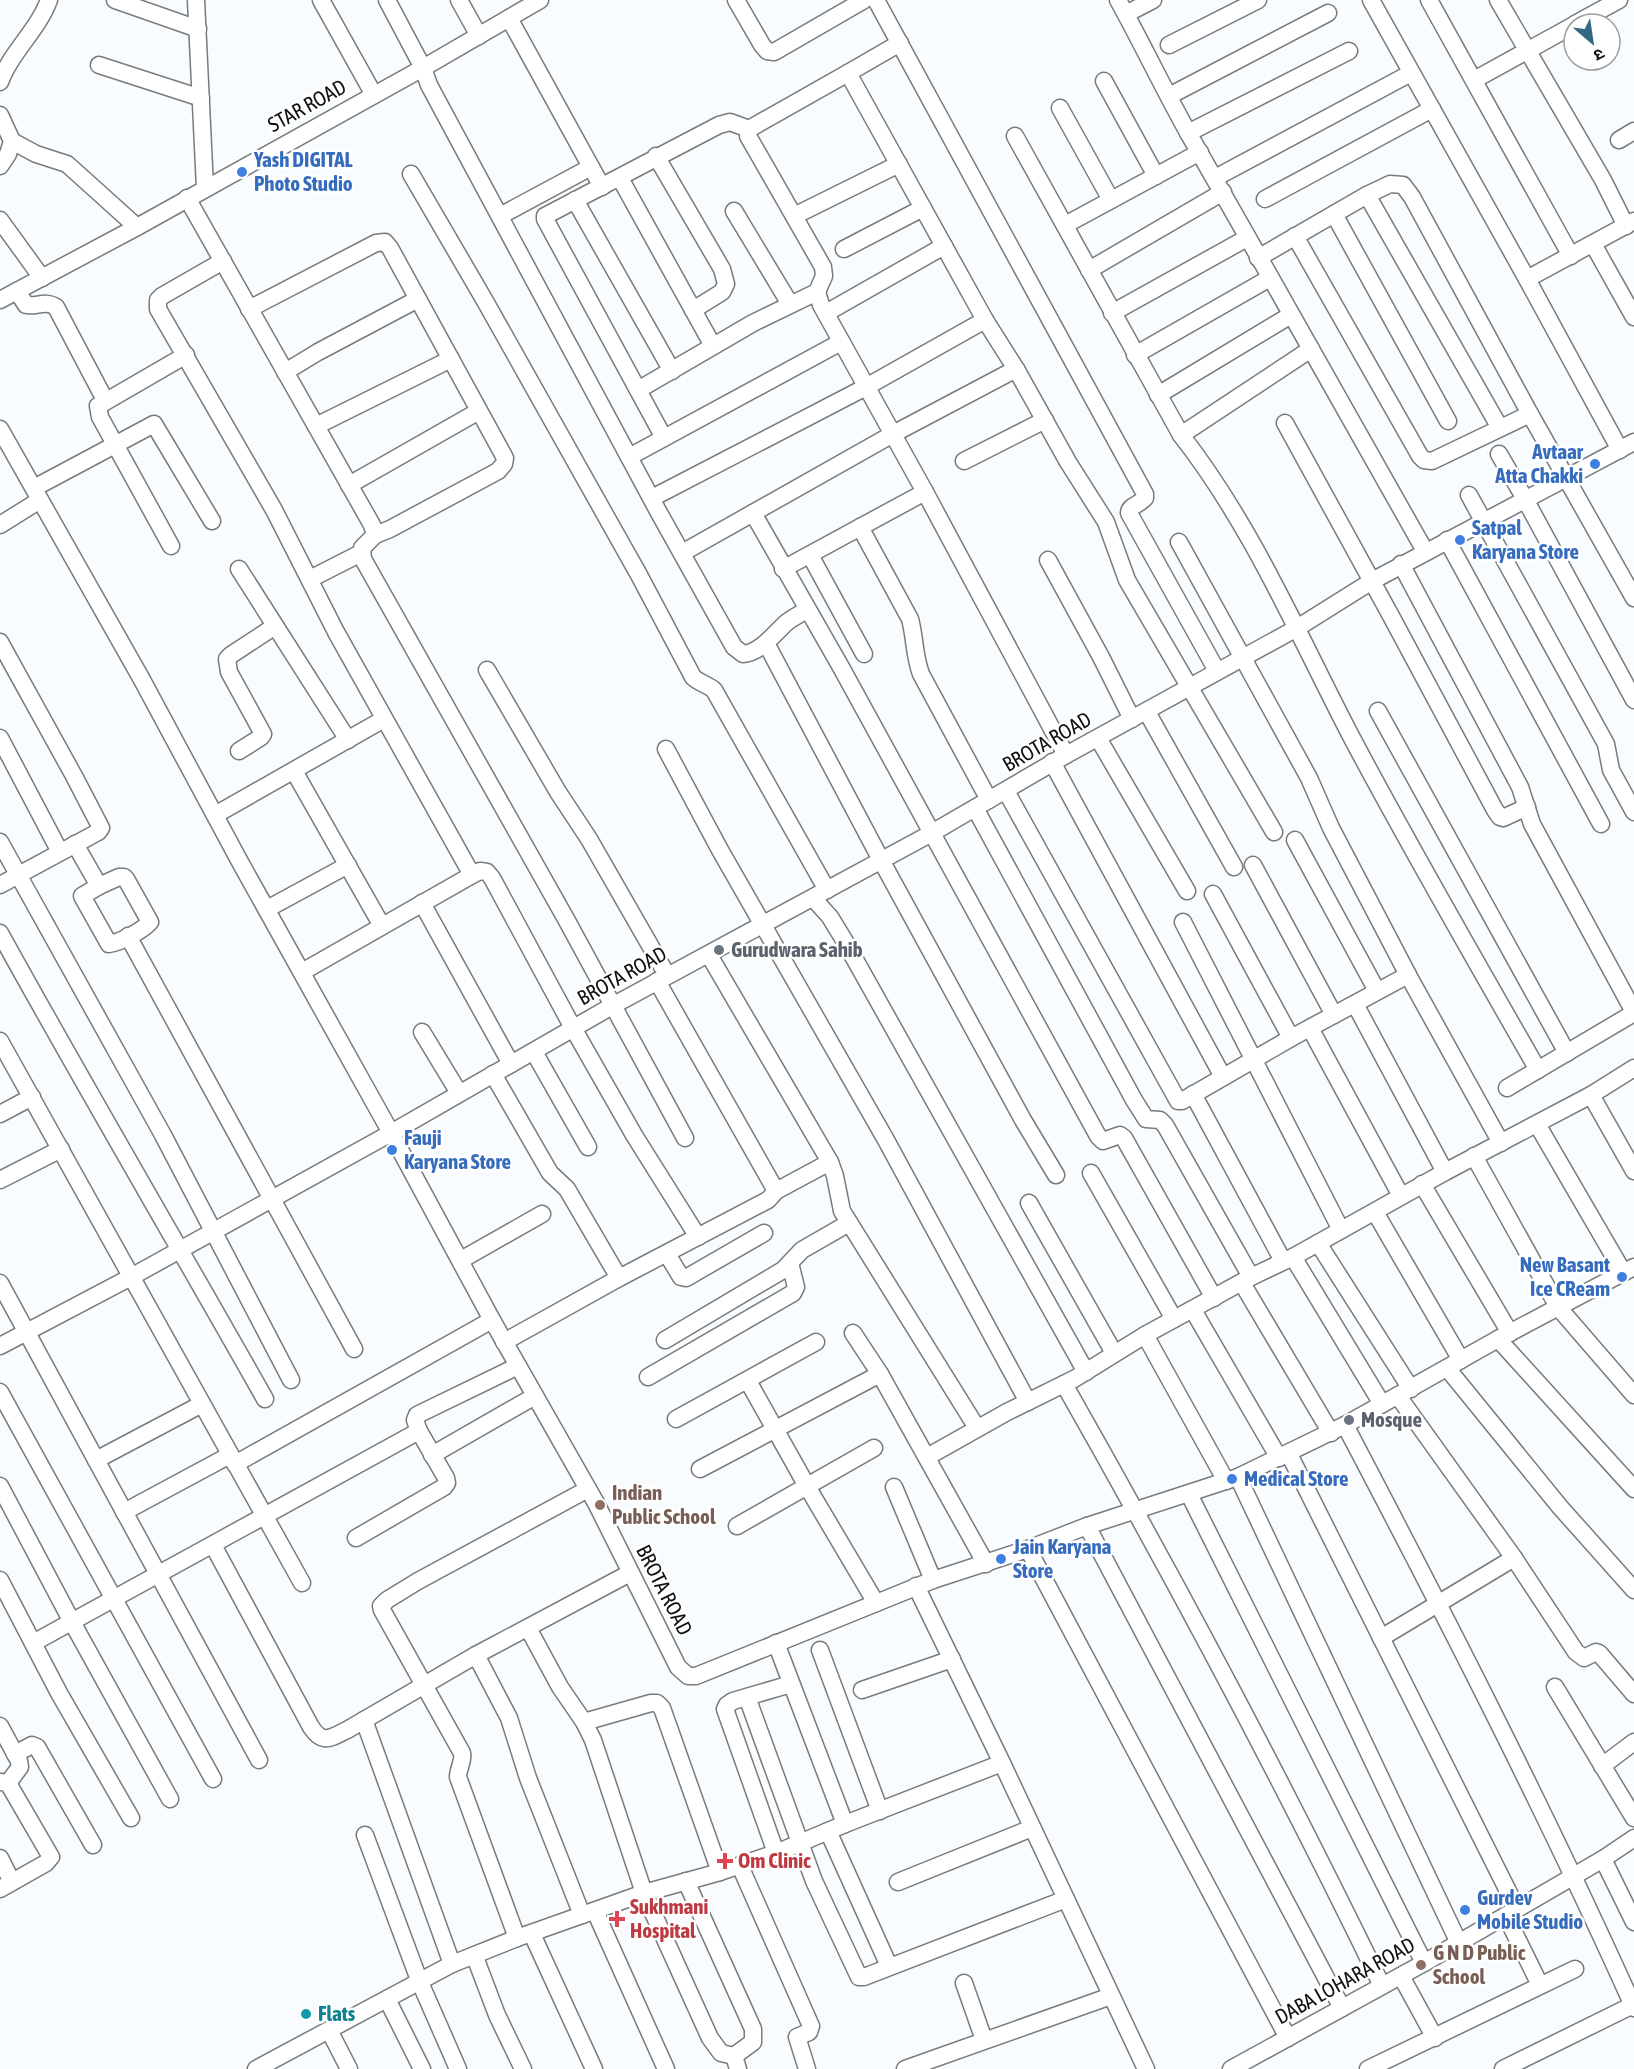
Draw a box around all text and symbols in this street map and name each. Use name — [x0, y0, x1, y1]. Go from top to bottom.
north arrow — [1562, 12, 1622, 72]
text: उ — [1590, 45, 1608, 66]
street label: STAR ROAD — [263, 74, 350, 136]
place label: Yash DIGITAL Photo Studio — [253, 147, 353, 195]
marker: Yash DIGITAL Photo Studio — [235, 165, 249, 179]
place label: Avtaar Atta Chakki — [1494, 439, 1584, 487]
marker: Avtaar Atta Chakki — [1588, 457, 1602, 471]
place label: Satpal Karyana Store — [1472, 515, 1579, 563]
marker: Satpal Karyana Store — [1453, 533, 1467, 547]
street label: BROTA ROAD — [998, 706, 1095, 776]
place label: Gurudwara Sahib — [731, 937, 863, 961]
street label: BROTA ROAD — [573, 941, 670, 1009]
marker: Gurudwara Sahib — [712, 943, 726, 957]
place label: Fauji Karyana Store — [404, 1125, 511, 1173]
marker: Fauji Karyana Store — [385, 1143, 399, 1157]
place label: New Basant Ice CReam — [1520, 1252, 1610, 1300]
marker: New Basant Ice CReam — [1615, 1270, 1629, 1284]
place label: Mosque — [1361, 1407, 1422, 1431]
marker: Mosque — [1342, 1413, 1356, 1427]
place label: Medical Store — [1244, 1466, 1349, 1490]
marker: Medical Store — [1225, 1472, 1239, 1486]
place label: Indian Public School — [612, 1480, 716, 1528]
marker: Indian Public School — [593, 1498, 607, 1512]
place label: Jain Karyana Store — [1012, 1534, 1112, 1582]
street label: BROTA ROAD — [632, 1540, 698, 1639]
marker: Jain Karyana Store — [994, 1552, 1008, 1566]
place label: Om Clinic — [738, 1848, 811, 1872]
marker: Om Clinic — [716, 1852, 734, 1870]
place label: Gurdev Mobile Studio — [1477, 1885, 1583, 1933]
place label: Sukhmani Hospital — [630, 1894, 708, 1942]
marker: Gurdev Mobile Studio — [1458, 1903, 1472, 1917]
marker: Sukhmani Hospital — [608, 1910, 626, 1928]
street label: DABA LOHARA ROAD — [1271, 1932, 1419, 2028]
place label: G N D Public School — [1433, 1940, 1526, 1988]
marker: G N D Public School — [1414, 1958, 1428, 1972]
place label: Flats — [318, 2001, 356, 2025]
marker: Flats — [299, 2007, 313, 2021]

